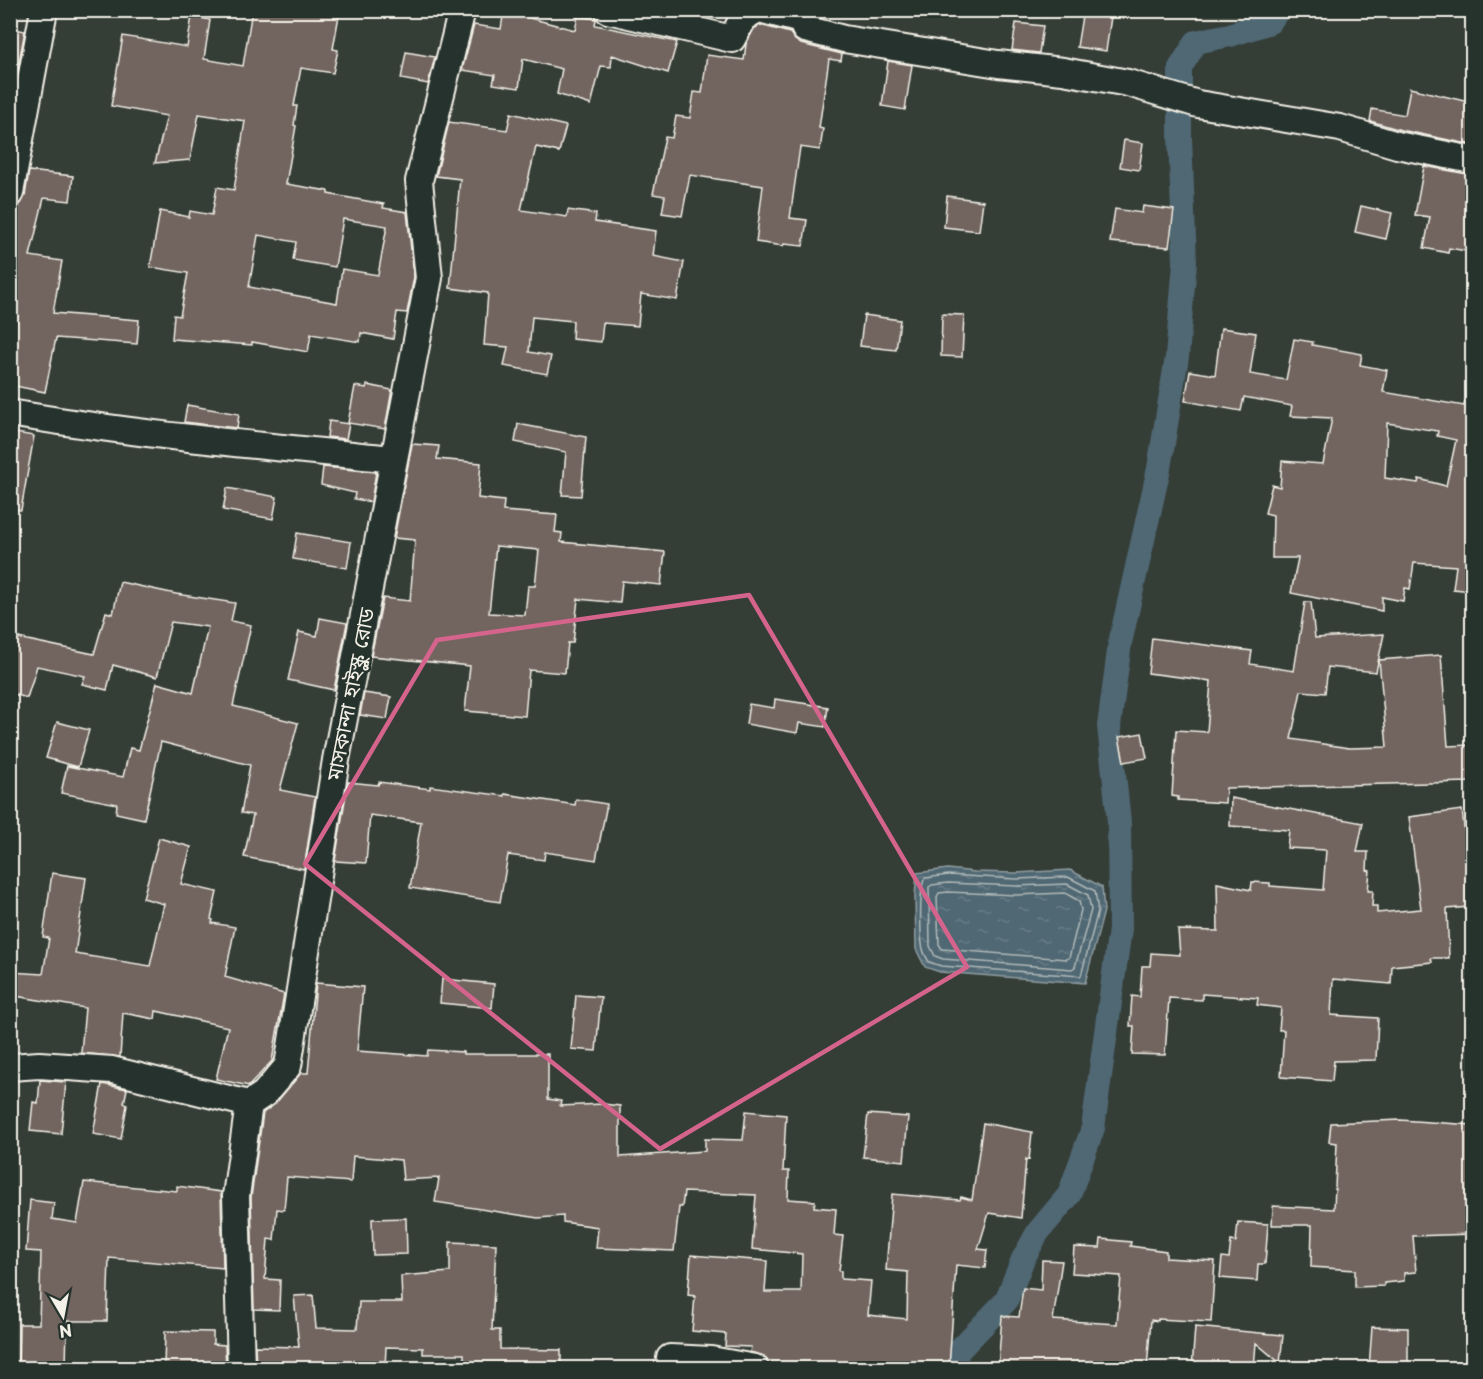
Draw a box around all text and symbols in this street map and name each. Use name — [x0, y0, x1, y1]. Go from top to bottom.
street label: মাসকান্দা হাইস্কুল রোড — [316, 604, 382, 784]
north arrow — [33, 1286, 93, 1346]
text: N — [57, 1319, 74, 1345]

